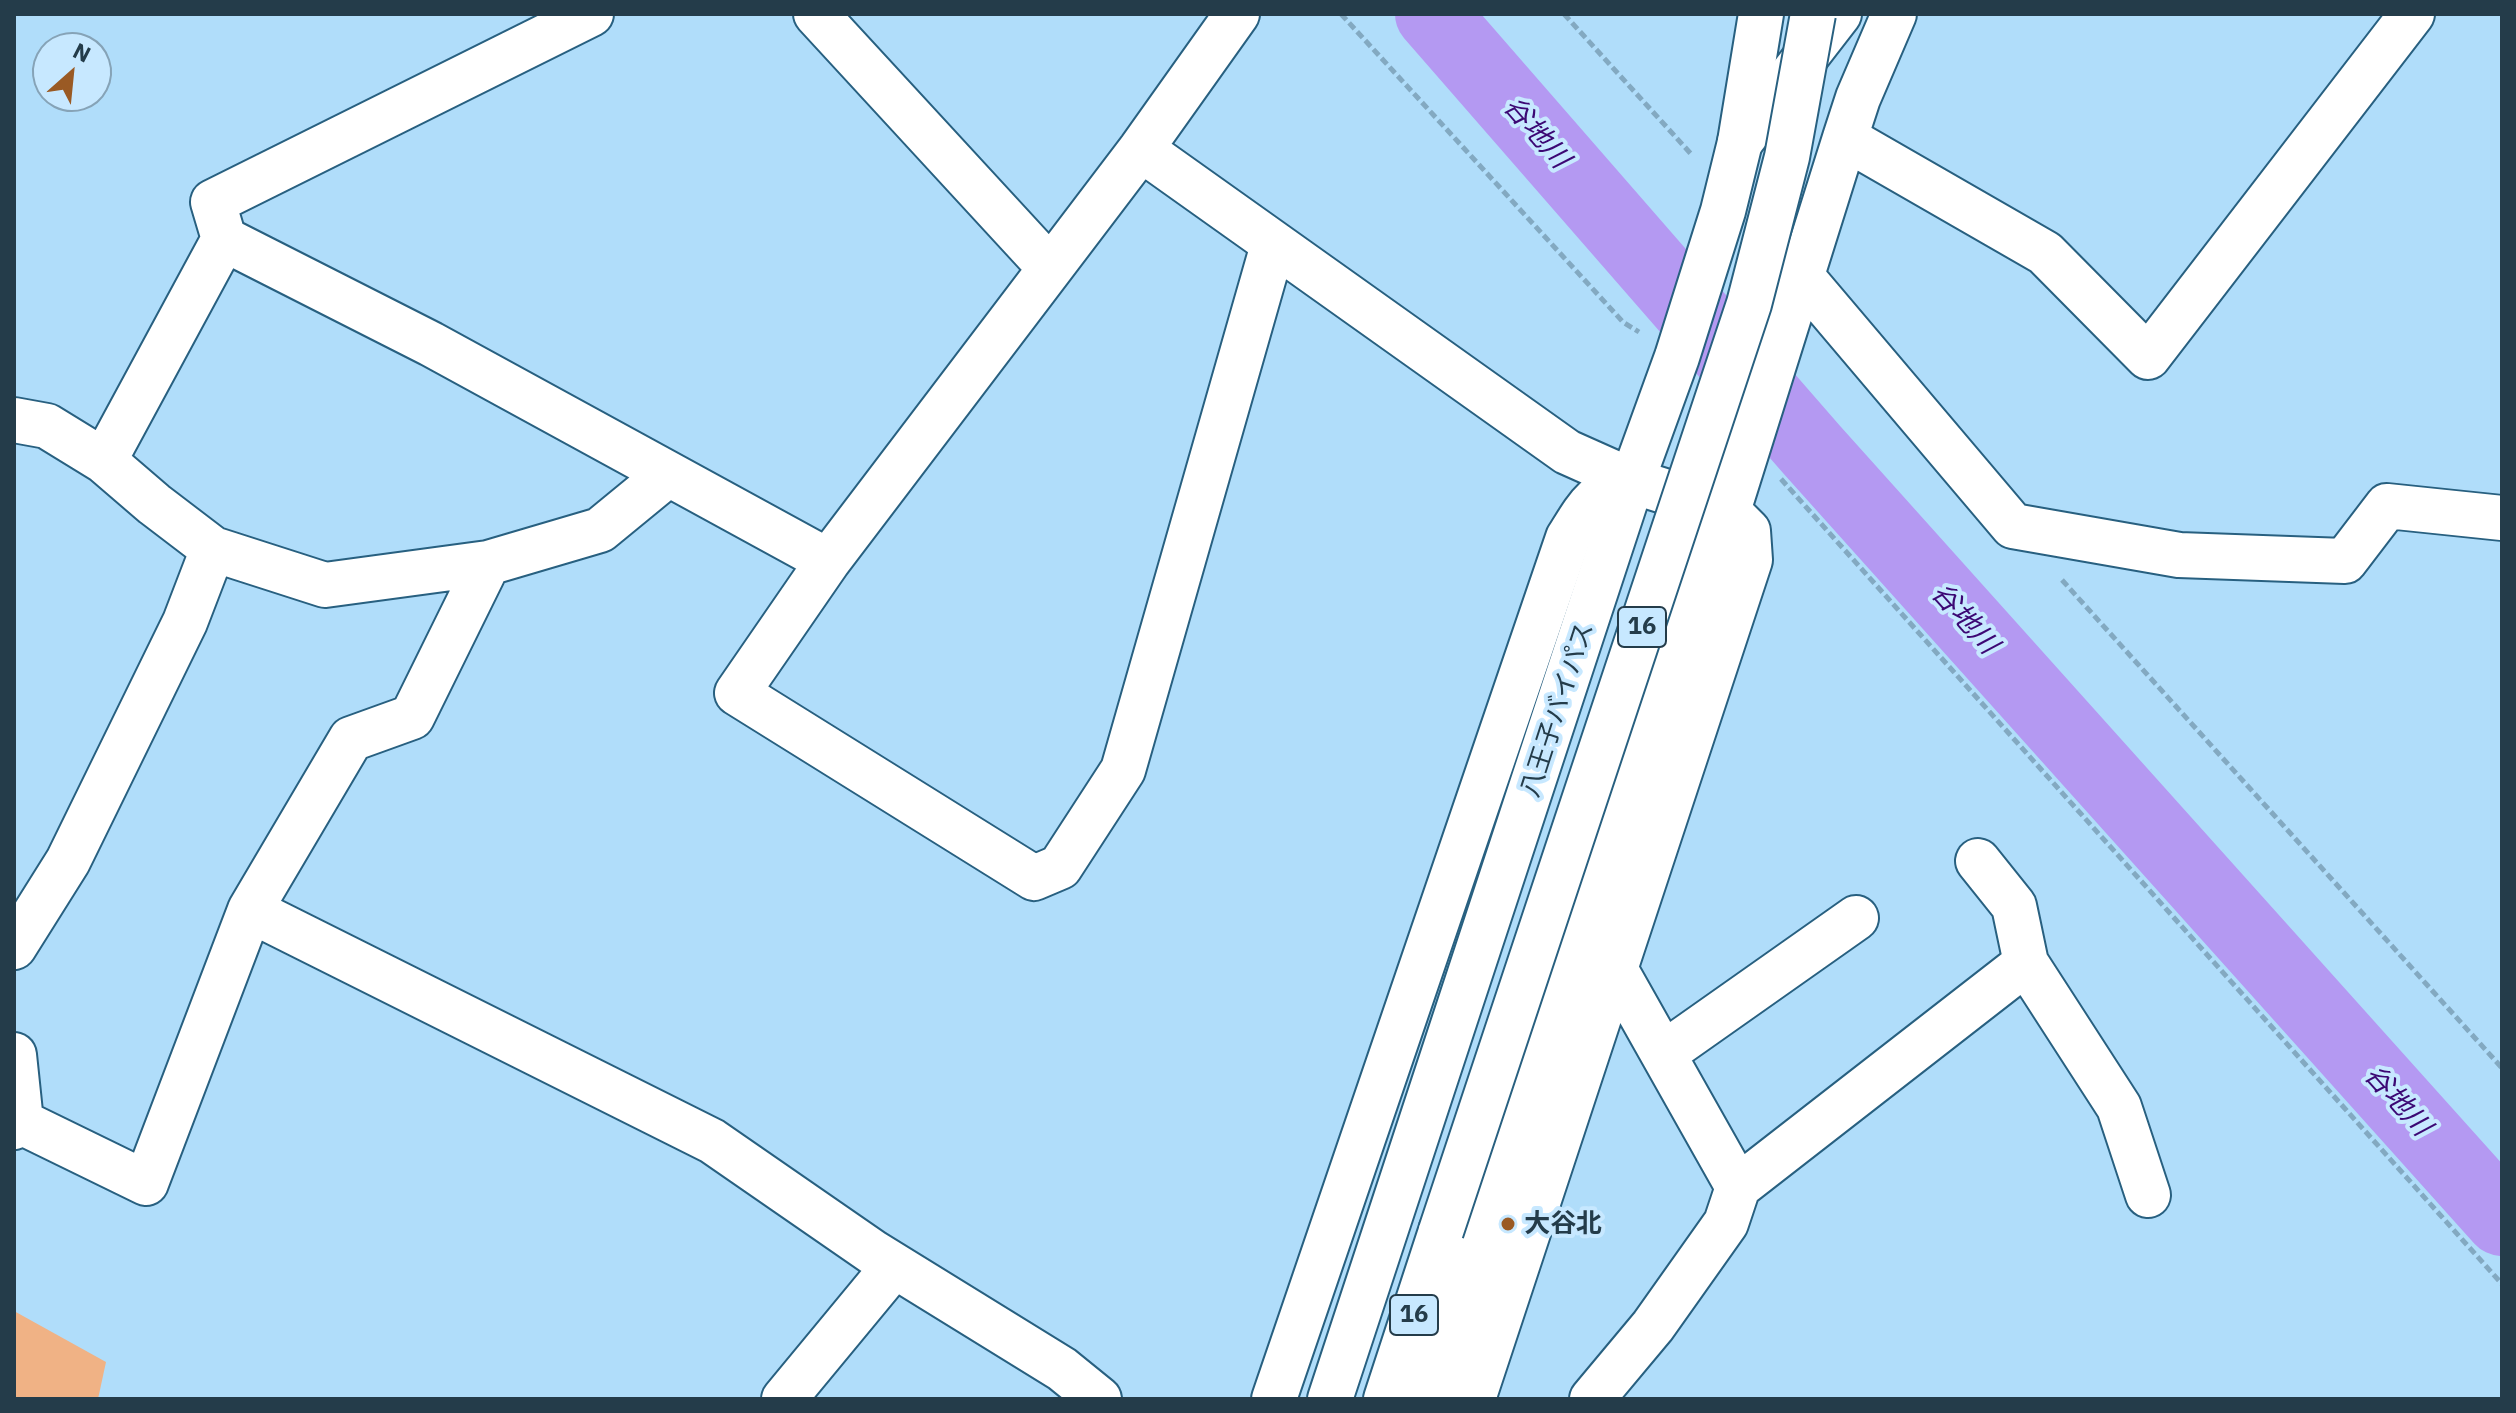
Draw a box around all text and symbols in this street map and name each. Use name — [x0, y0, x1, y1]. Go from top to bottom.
north arrow — [32, 32, 112, 112]
text: N — [69, 35, 96, 68]
water label: 谷地川 — [1496, 90, 1576, 176]
water label: 谷地川 — [1923, 577, 2005, 661]
road number: 16 — [1618, 607, 1666, 647]
street label: 八王子バイパス — [1515, 619, 1601, 801]
water label: 谷地川 — [2356, 1059, 2438, 1143]
place label: 大谷北 — [1524, 1208, 1602, 1240]
marker: 大谷北 — [1499, 1215, 1517, 1233]
road number: 16 — [1390, 1295, 1438, 1335]

